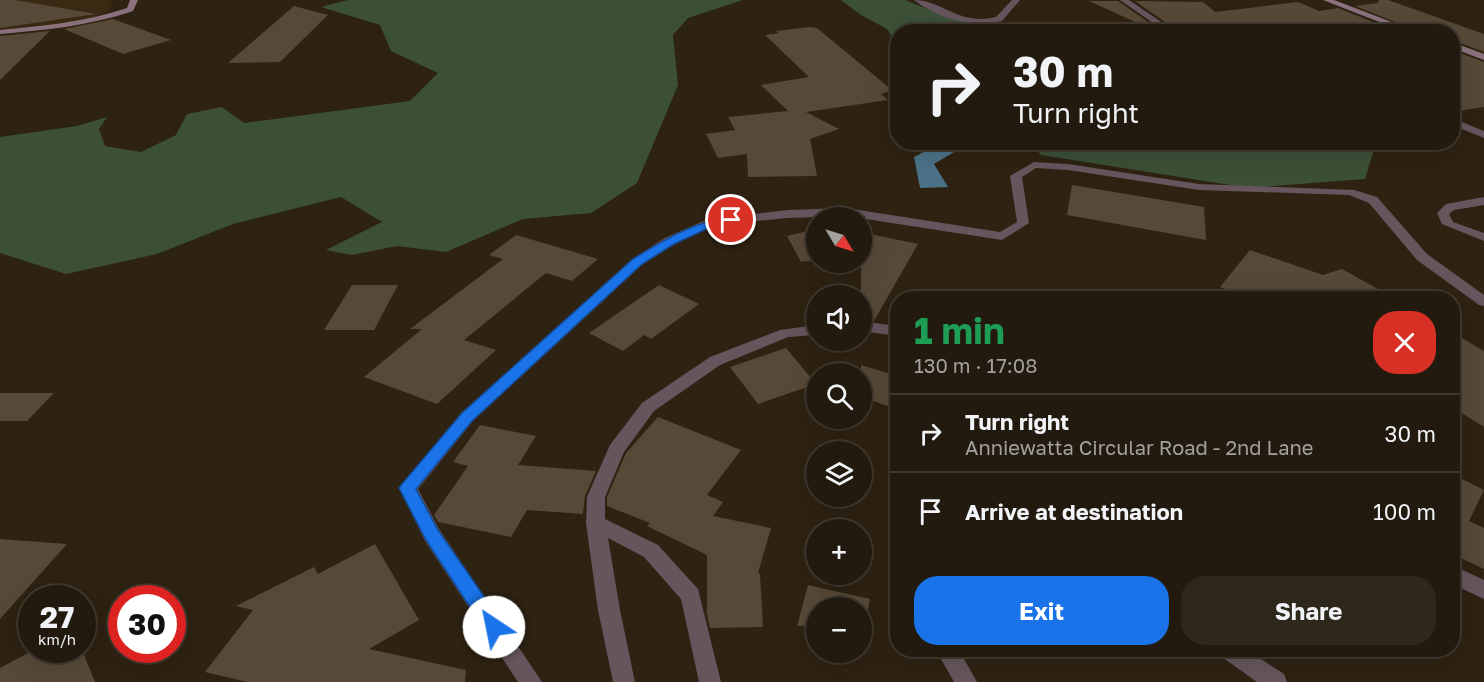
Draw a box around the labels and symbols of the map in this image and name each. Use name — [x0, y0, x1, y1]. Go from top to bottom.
pin — [705, 194, 756, 245]
north arrow — [806, 207, 872, 273]
speed limit sign: 30 — [108, 585, 186, 663]
position arrow — [462, 595, 526, 659]

